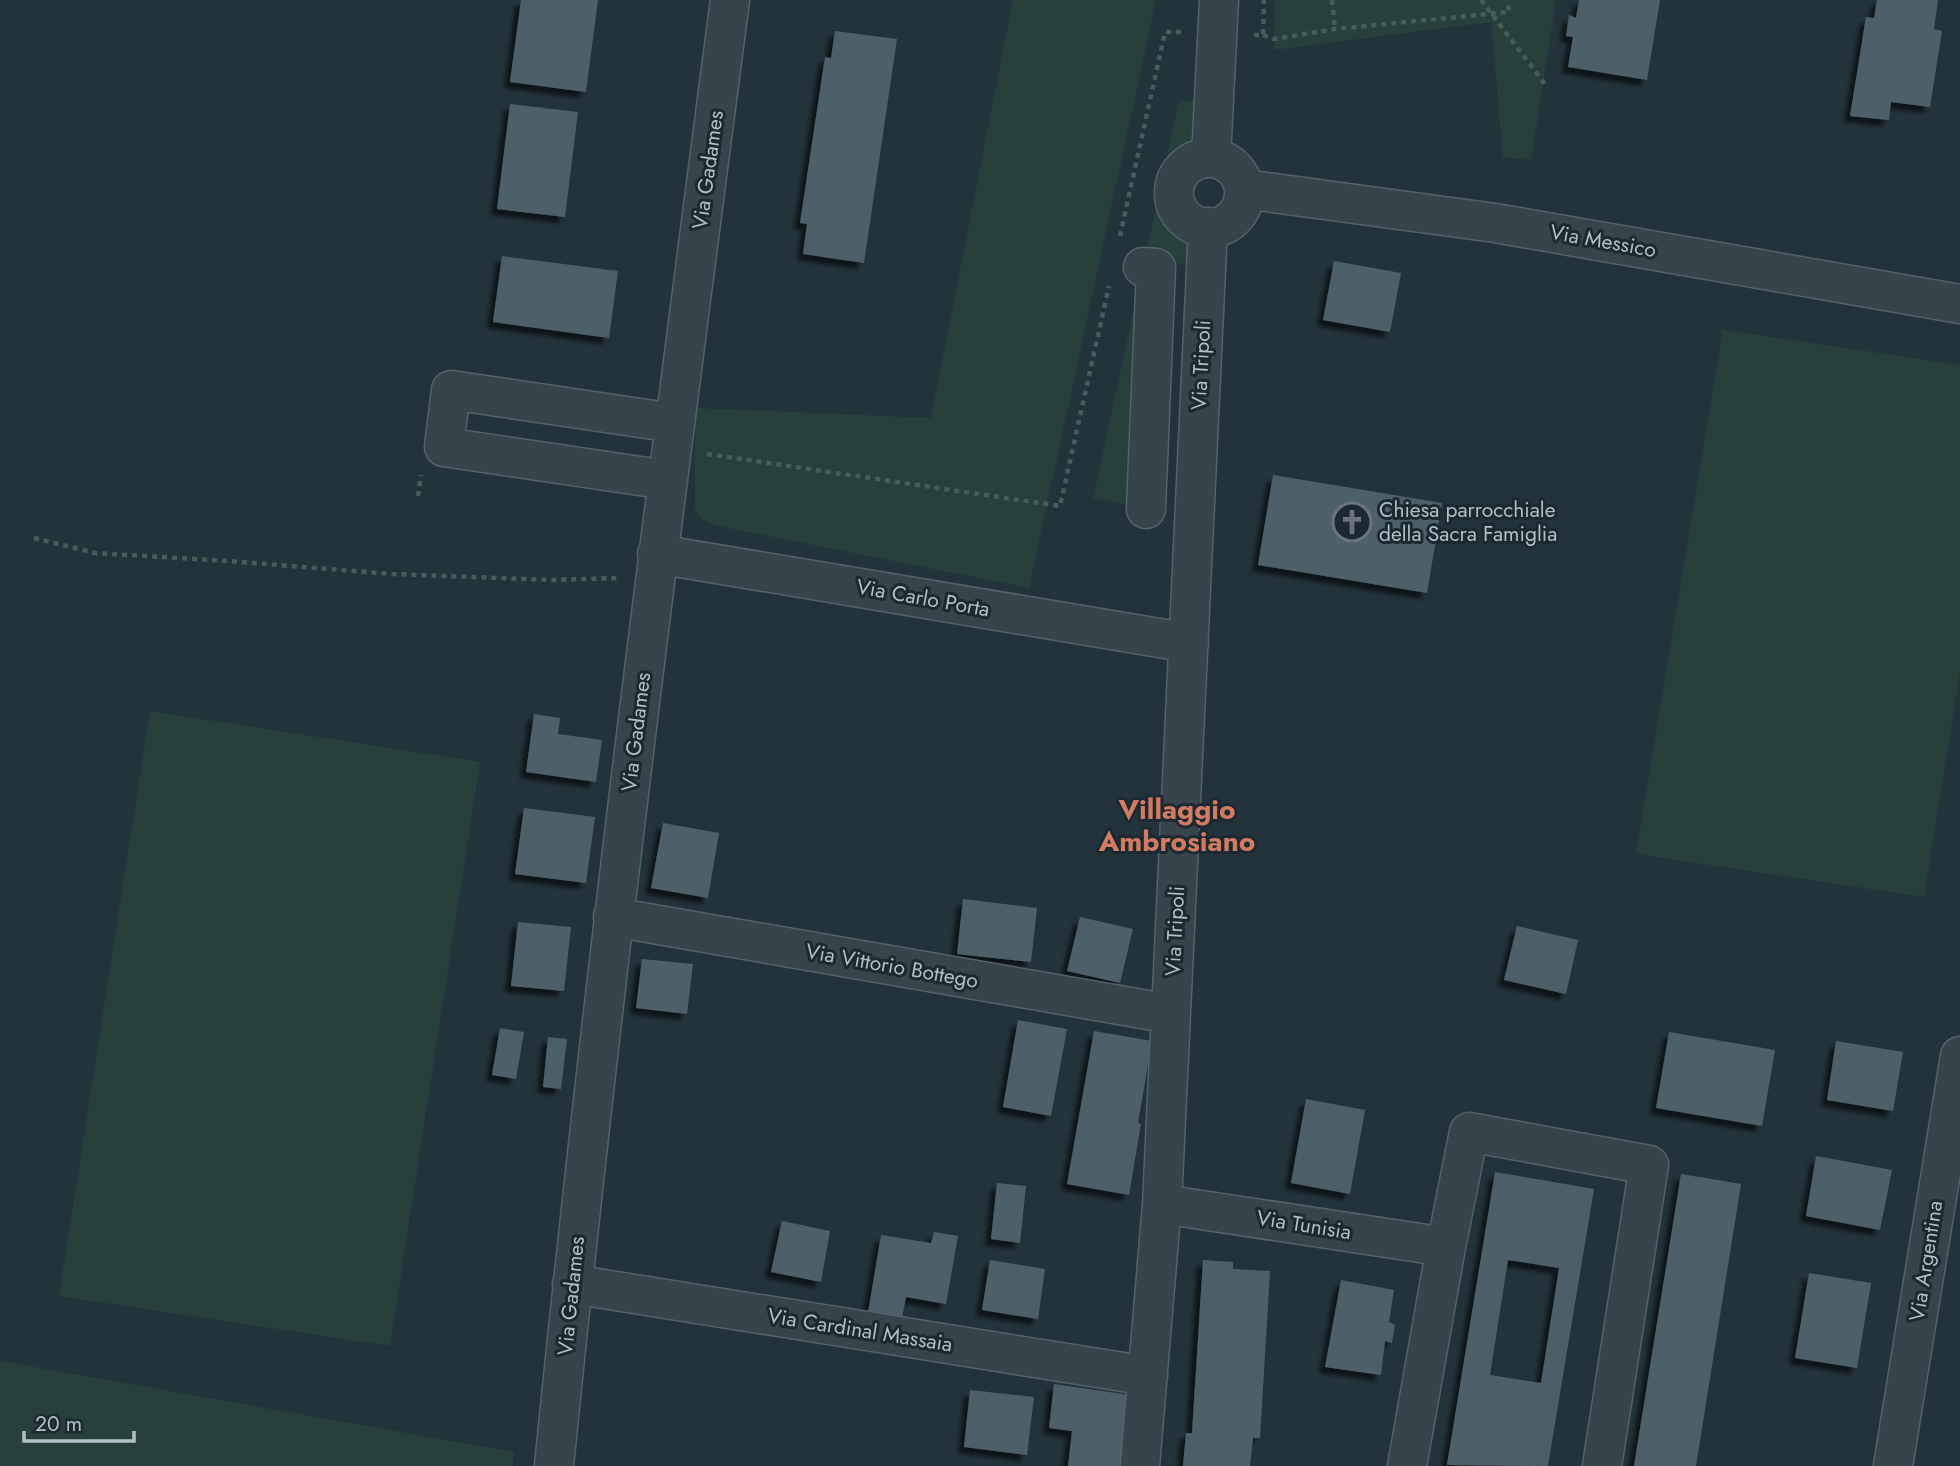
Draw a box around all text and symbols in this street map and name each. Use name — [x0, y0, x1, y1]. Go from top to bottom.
street label: Via Gadames — [685, 109, 731, 231]
street label: Via Messico — [1547, 217, 1659, 265]
street label: Via Tripoli — [1184, 319, 1218, 411]
place label: Chiesa parrocchiale della Sacra Famiglia — [1379, 495, 1557, 549]
church icon: Chiesa parrocchiale della Sacra Famiglia — [1331, 501, 1373, 543]
street label: Via Carlo Porta — [854, 572, 992, 624]
street label: Via Gadames — [614, 671, 658, 793]
district label: Villaggio Ambrosiano — [1098, 789, 1255, 862]
street label: Via Tripoli — [1158, 885, 1192, 977]
street label: Via Vittorio Bottego — [803, 936, 981, 996]
street label: Via Argentina — [1902, 1198, 1950, 1324]
street label: Via Tunisia — [1255, 1203, 1353, 1247]
street label: Via Gadames — [550, 1235, 592, 1357]
street label: Via Cardinal Massaia — [765, 1301, 955, 1359]
scale bar — [24, 1400, 135, 1444]
text: 20 m — [35, 1409, 82, 1439]

